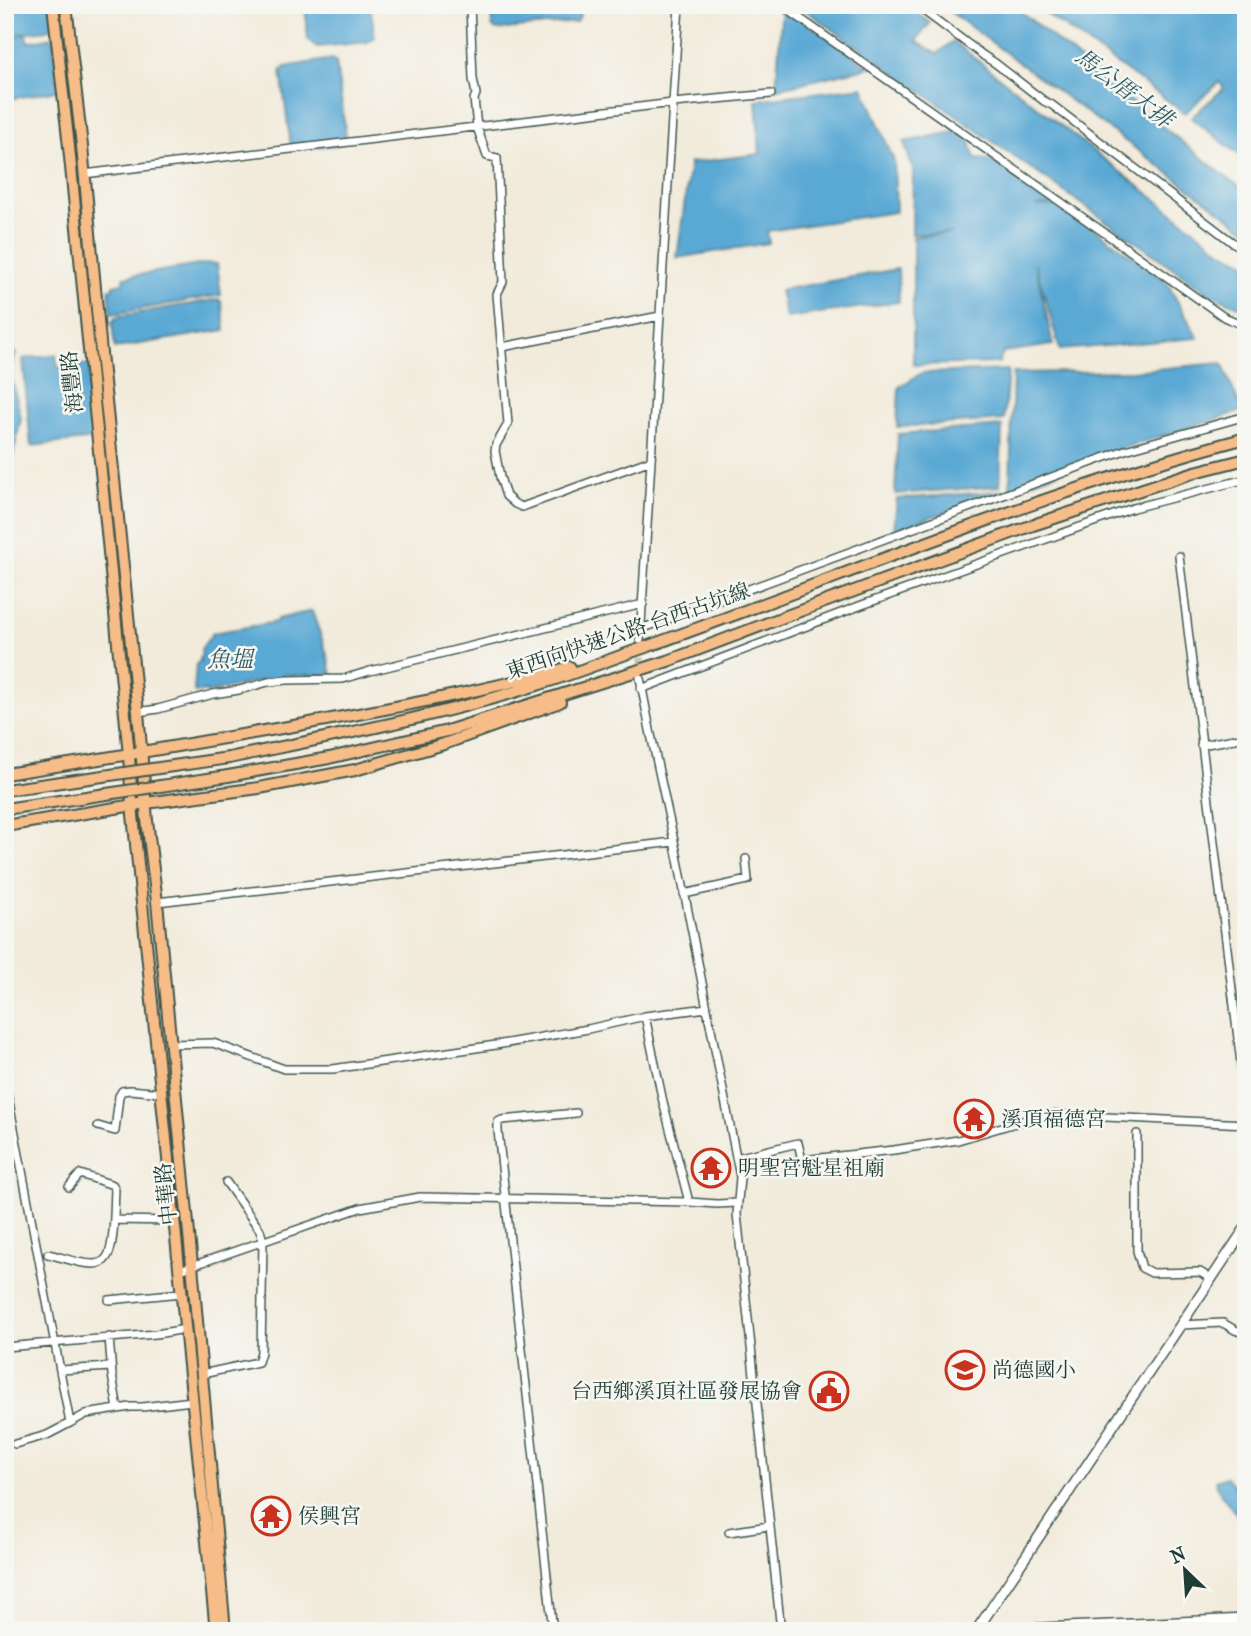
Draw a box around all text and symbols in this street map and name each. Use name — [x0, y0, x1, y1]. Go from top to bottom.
water label: 馬公厝大排 — [1070, 43, 1180, 135]
street label: 海豐路 — [57, 349, 87, 415]
street label: 東西向快速公路 台西古坑線 — [503, 578, 753, 684]
water label: 魚塭 — [207, 646, 256, 673]
temple icon: 溪頂福德宮 — [953, 1098, 995, 1140]
place label: 溪頂福德宮 — [1001, 1107, 1106, 1131]
temple icon: 明聖宮魁星祖廟 — [690, 1147, 732, 1189]
place label: 明聖宮魁星祖廟 — [738, 1156, 885, 1180]
street label: 中華路 — [151, 1161, 181, 1227]
school or university icon: 尚德國小 — [944, 1349, 986, 1391]
place label: 尚德國小 — [992, 1358, 1076, 1382]
public building icon: 台西鄉溪頂社區發展協會 — [808, 1370, 850, 1412]
place label: 台西鄉溪頂社區發展協會 — [571, 1379, 802, 1403]
temple icon: 侯興宮 — [250, 1495, 292, 1537]
place label: 侯興宮 — [298, 1504, 361, 1528]
north arrow — [1150, 1534, 1220, 1604]
text: N — [1167, 1542, 1190, 1569]

